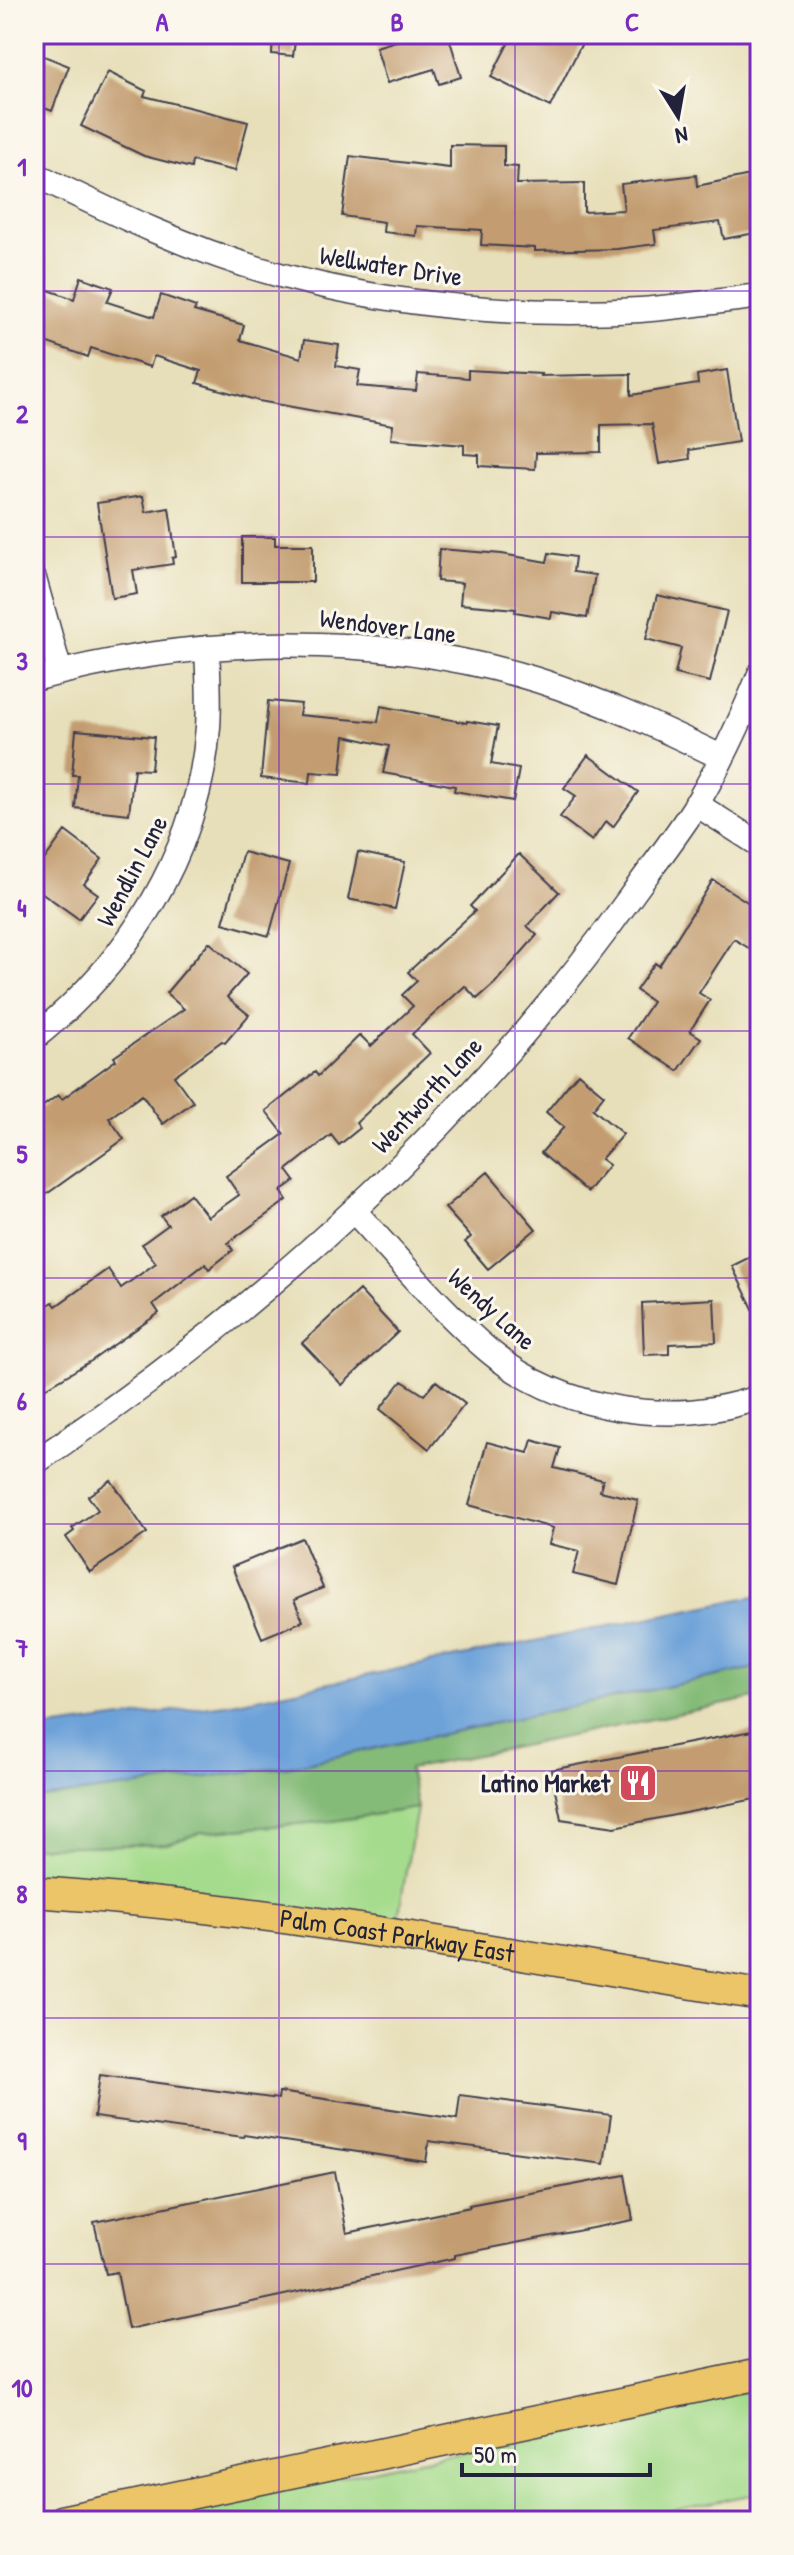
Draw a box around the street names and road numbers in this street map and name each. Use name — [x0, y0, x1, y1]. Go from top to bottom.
street label: Wellwater Drive — [317, 237, 465, 294]
street label: Wendover Lane — [318, 600, 458, 651]
street label: Wendlin Lane — [88, 809, 175, 932]
street label: Wentworth Lane — [364, 1029, 490, 1160]
street label: Wendy Lane — [441, 1260, 544, 1357]
street label: Palm Coast Parkway East — [278, 1900, 518, 1971]

